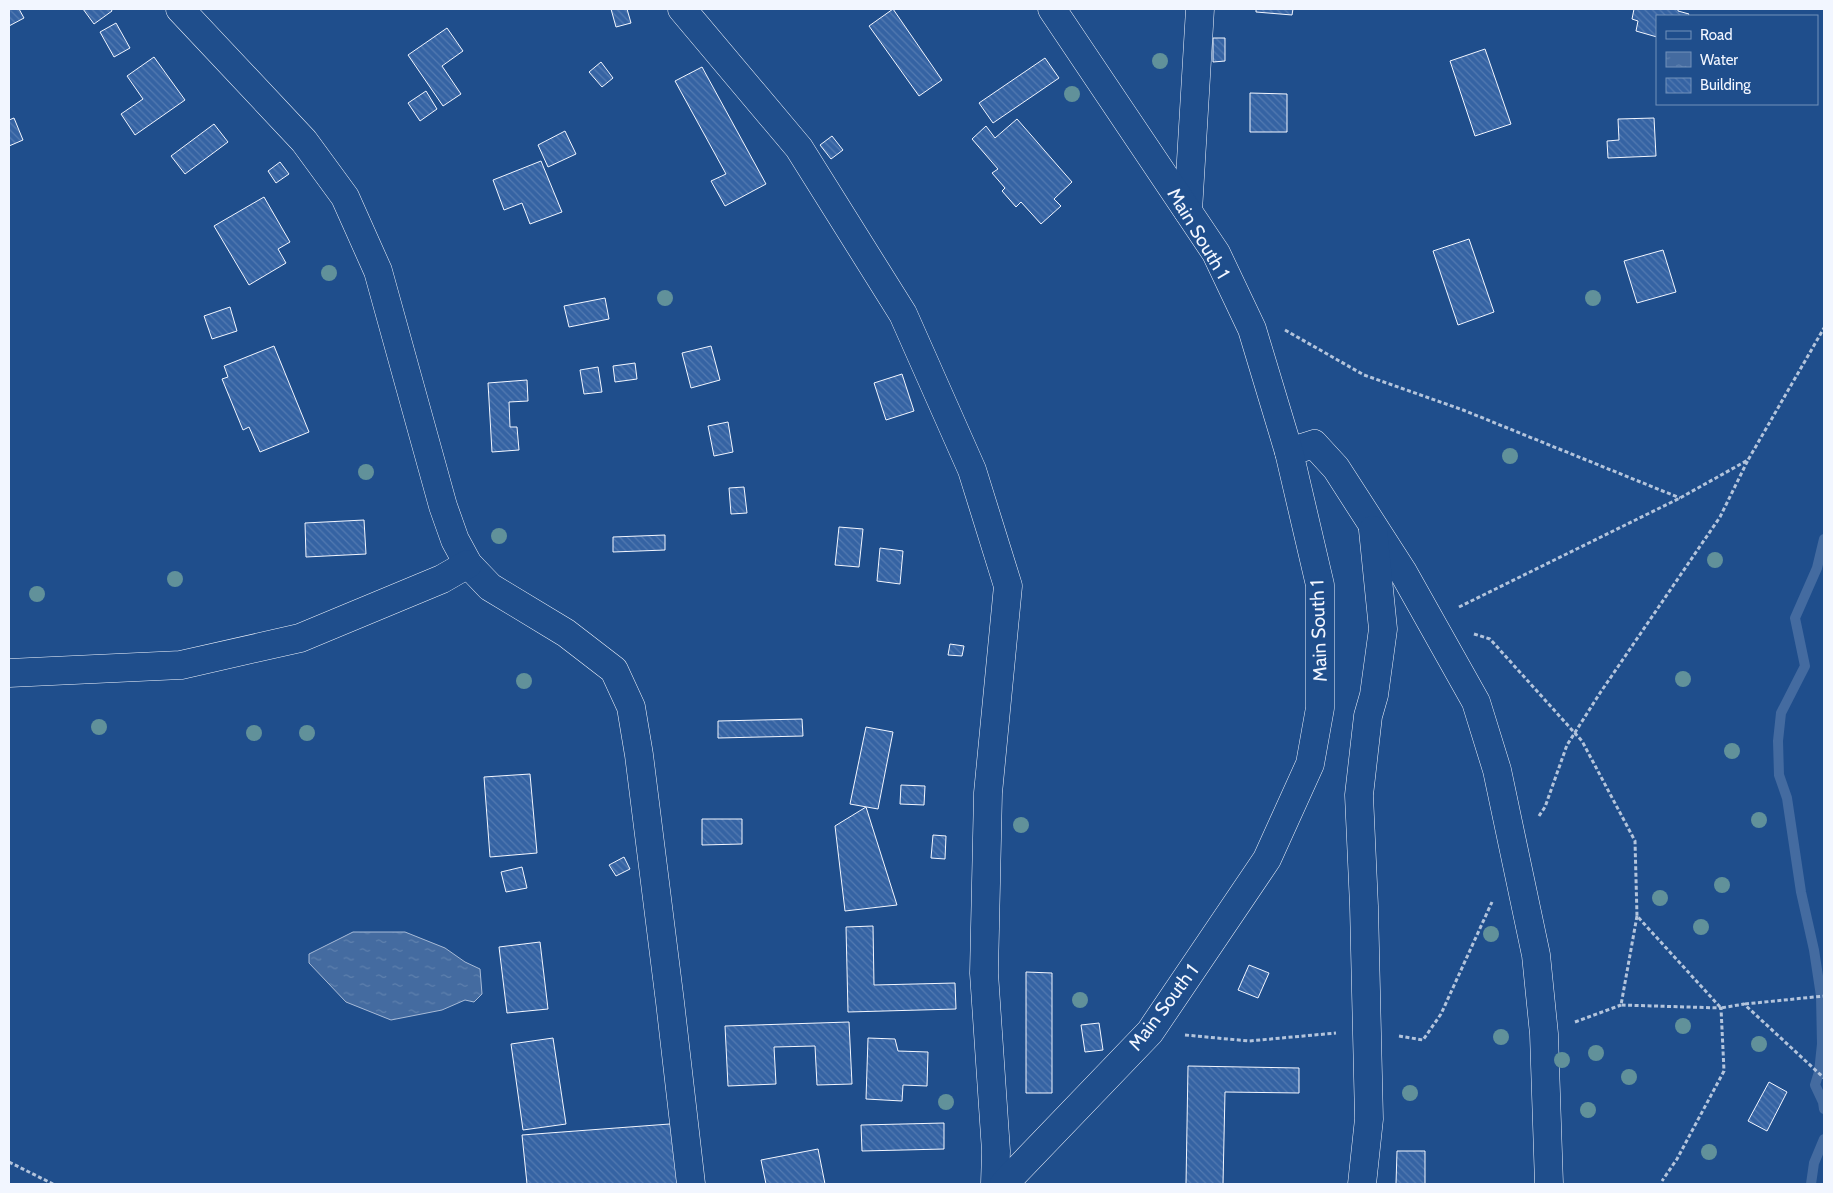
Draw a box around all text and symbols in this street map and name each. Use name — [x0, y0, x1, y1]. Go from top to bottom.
legend — [1656, 15, 1818, 105]
text: Road — [1700, 26, 1733, 44]
text: Water — [1700, 51, 1738, 69]
text: Building — [1700, 76, 1751, 94]
street label: Main South 1 — [1162, 184, 1235, 283]
street label: Main South 1 — [1305, 580, 1332, 682]
street label: Main South 1 — [1124, 960, 1203, 1055]

